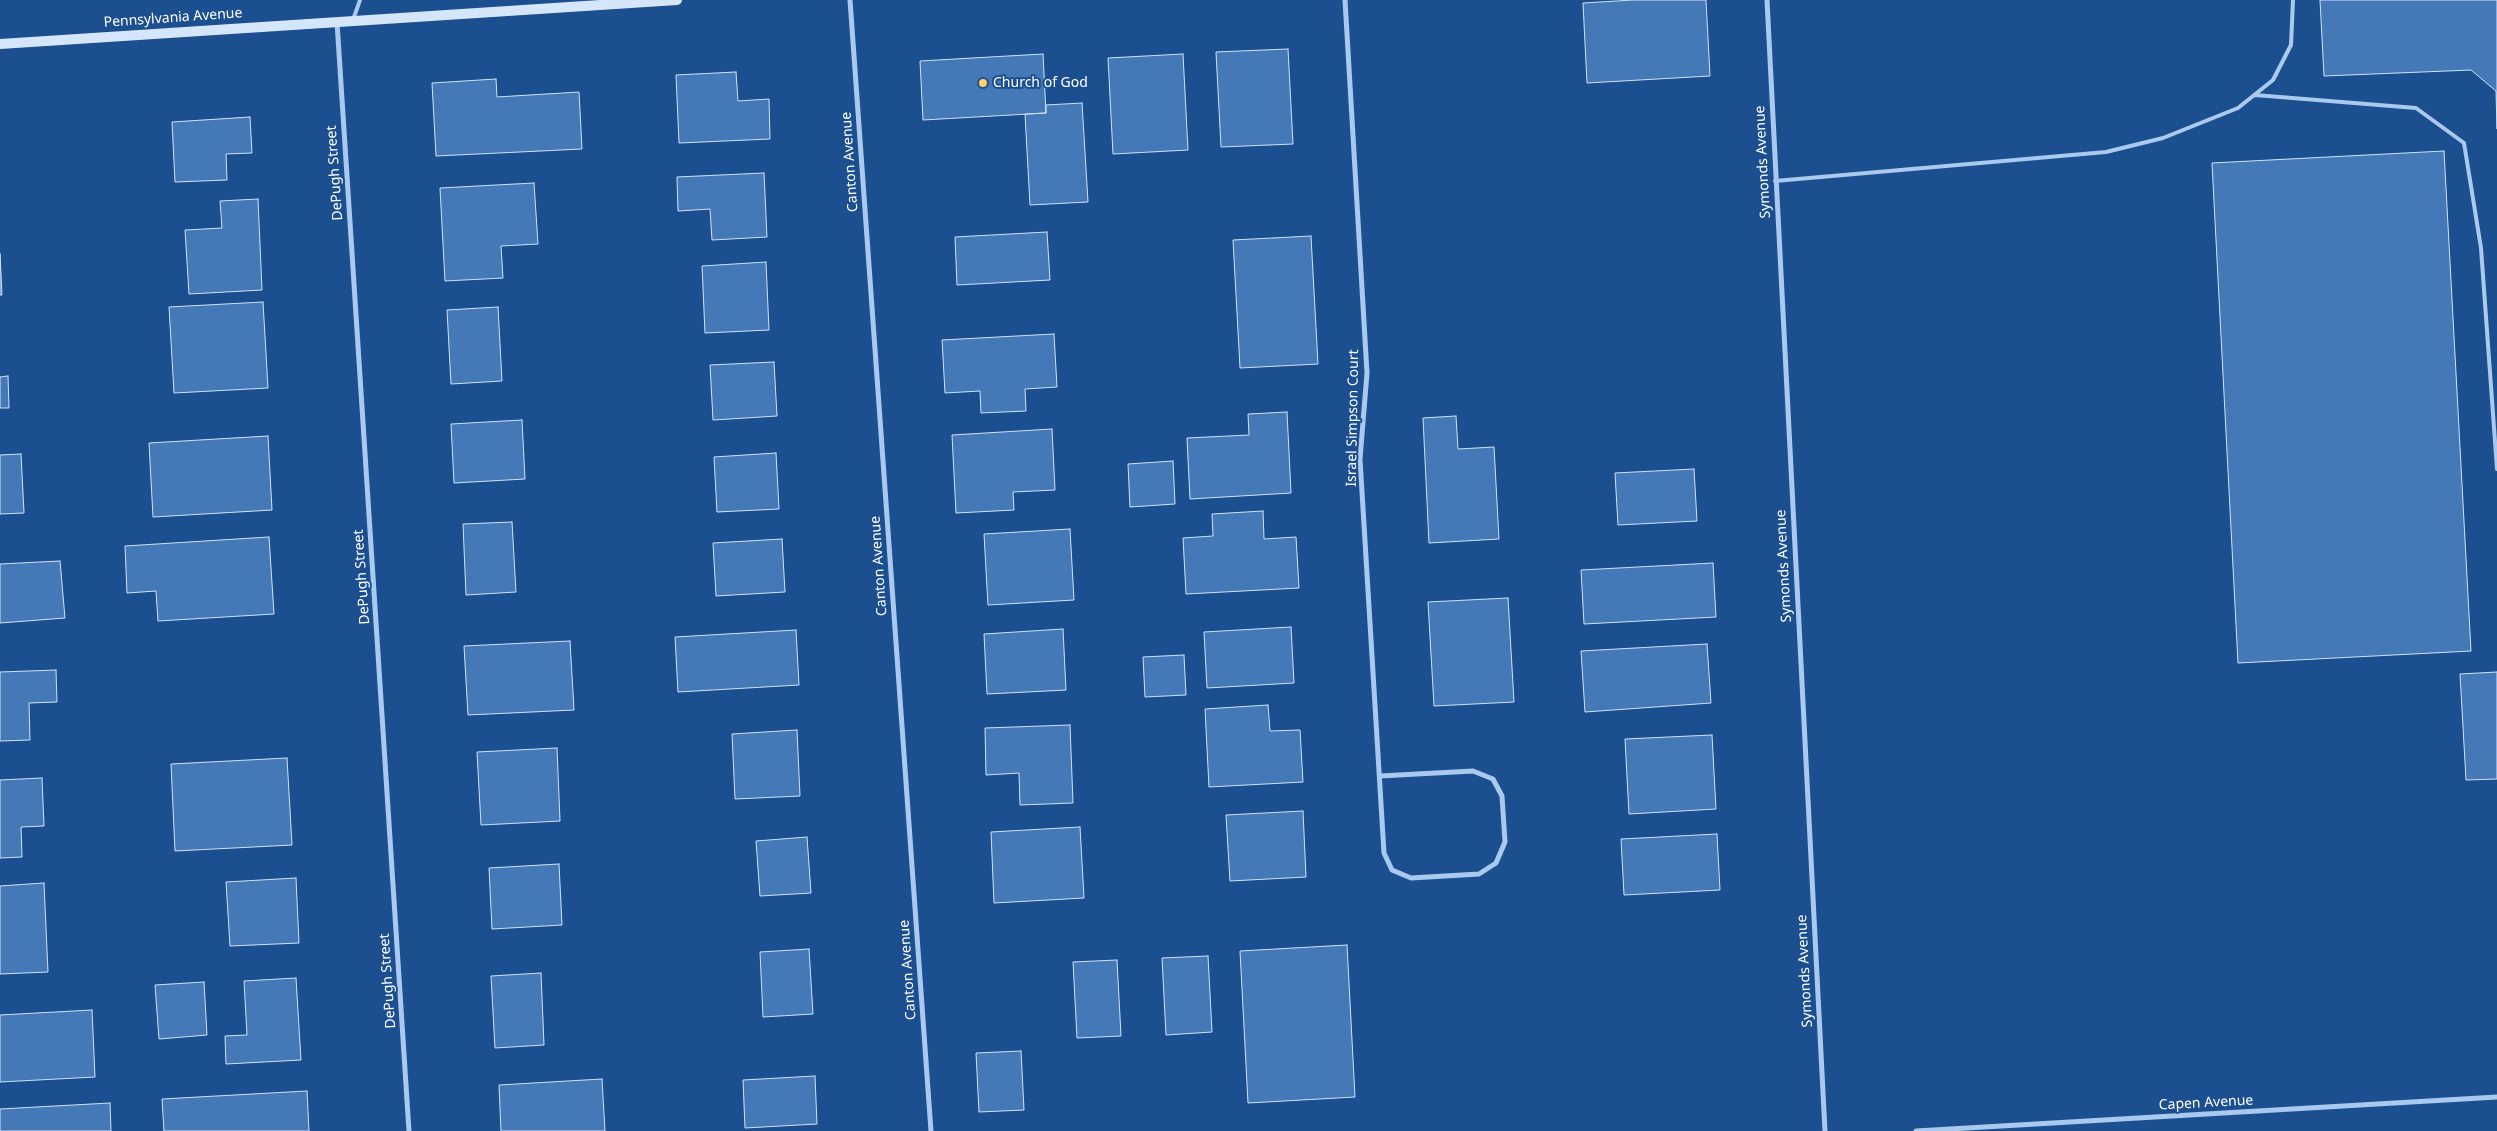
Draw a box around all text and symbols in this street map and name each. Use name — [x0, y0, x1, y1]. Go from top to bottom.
street label: Pennsylvania Avenue — [103, 5, 243, 31]
place label: Church of God — [993, 75, 1088, 91]
marker: Church of God — [977, 77, 989, 89]
street label: Symonds Avenue — [1752, 105, 1774, 219]
street label: Canton Avenue — [838, 111, 862, 213]
street label: DePugh Street — [323, 125, 347, 221]
street label: Israel Simpson Court — [1343, 349, 1363, 487]
street label: Symonds Avenue — [1773, 509, 1795, 623]
street label: Canton Avenue — [867, 515, 891, 617]
street label: DePugh Street — [350, 529, 374, 625]
street label: Symonds Avenue — [1794, 914, 1816, 1028]
street label: Canton Avenue — [896, 919, 920, 1021]
street label: DePugh Street — [376, 933, 400, 1029]
street label: Capen Avenue — [2158, 1092, 2254, 1114]

